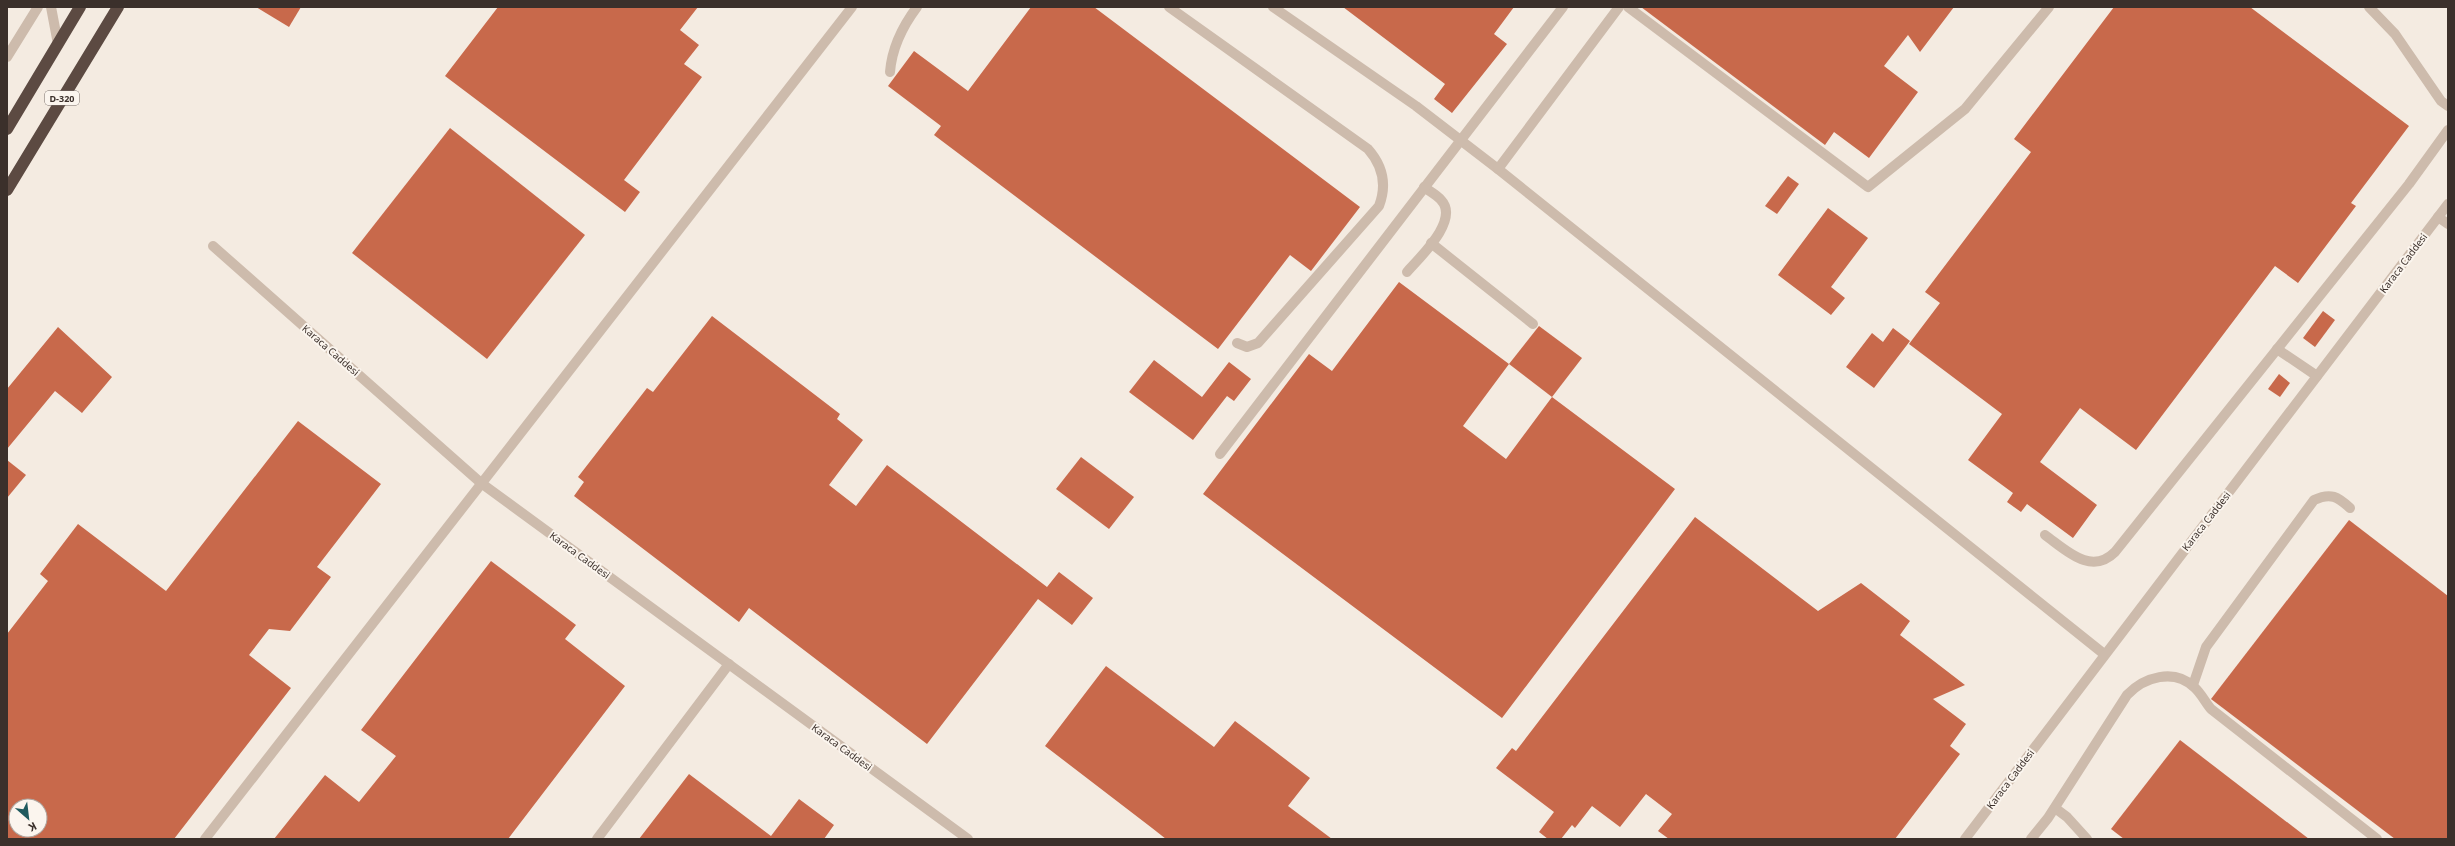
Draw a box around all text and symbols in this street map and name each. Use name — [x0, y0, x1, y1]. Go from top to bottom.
road number: D-320 — [45, 91, 79, 105]
street label: Karaca Caddesi — [2376, 230, 2430, 296]
street label: Karaca Caddesi — [299, 321, 363, 379]
street label: Karaca Caddesi — [2178, 488, 2234, 554]
street label: Karaca Caddesi — [547, 528, 613, 582]
street label: Karaca Caddesi — [809, 720, 875, 774]
street label: Karaca Caddesi — [1983, 746, 2037, 812]
north arrow — [8, 798, 48, 838]
text: K — [26, 819, 40, 836]

